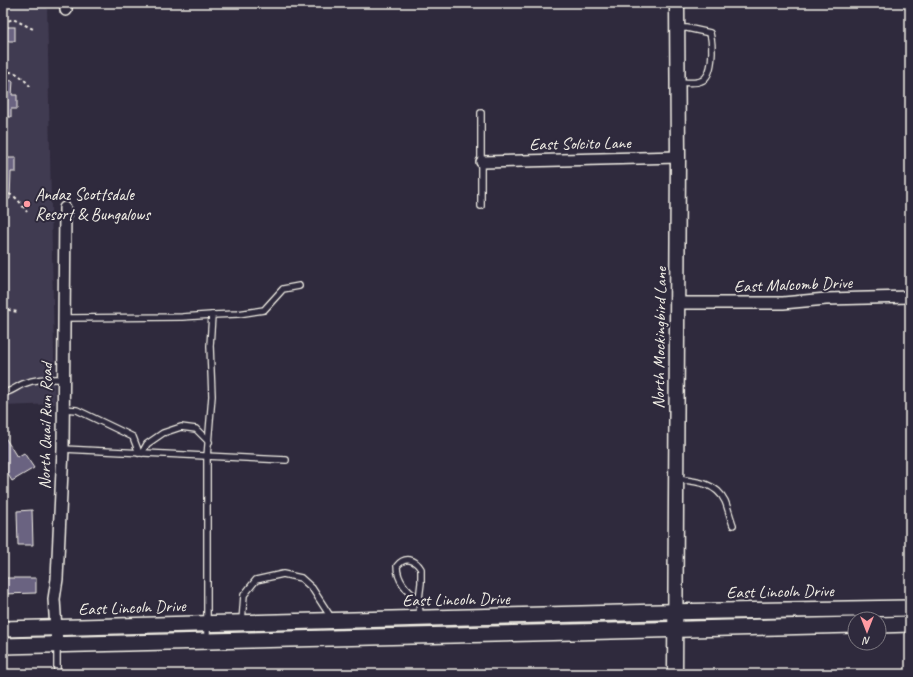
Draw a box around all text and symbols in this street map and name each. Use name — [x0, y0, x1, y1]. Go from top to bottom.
street label: East Solcito Lane — [529, 132, 632, 155]
place label: Andaz Scottsdale Resort & Bungalows — [35, 184, 151, 225]
marker: Andaz Scottsdale Resort & Bungalows — [22, 199, 32, 209]
street label: North Mockingbird Lane — [648, 265, 671, 409]
street label: East Malcomb Drive — [733, 272, 854, 297]
street label: North Quail Run Road — [34, 360, 57, 490]
street label: East Lincoln Drive — [726, 580, 835, 603]
street label: East Lincoln Drive — [402, 588, 511, 611]
street label: East Lincoln Drive — [78, 595, 187, 620]
north arrow — [847, 611, 887, 651]
text: N — [861, 634, 870, 648]

